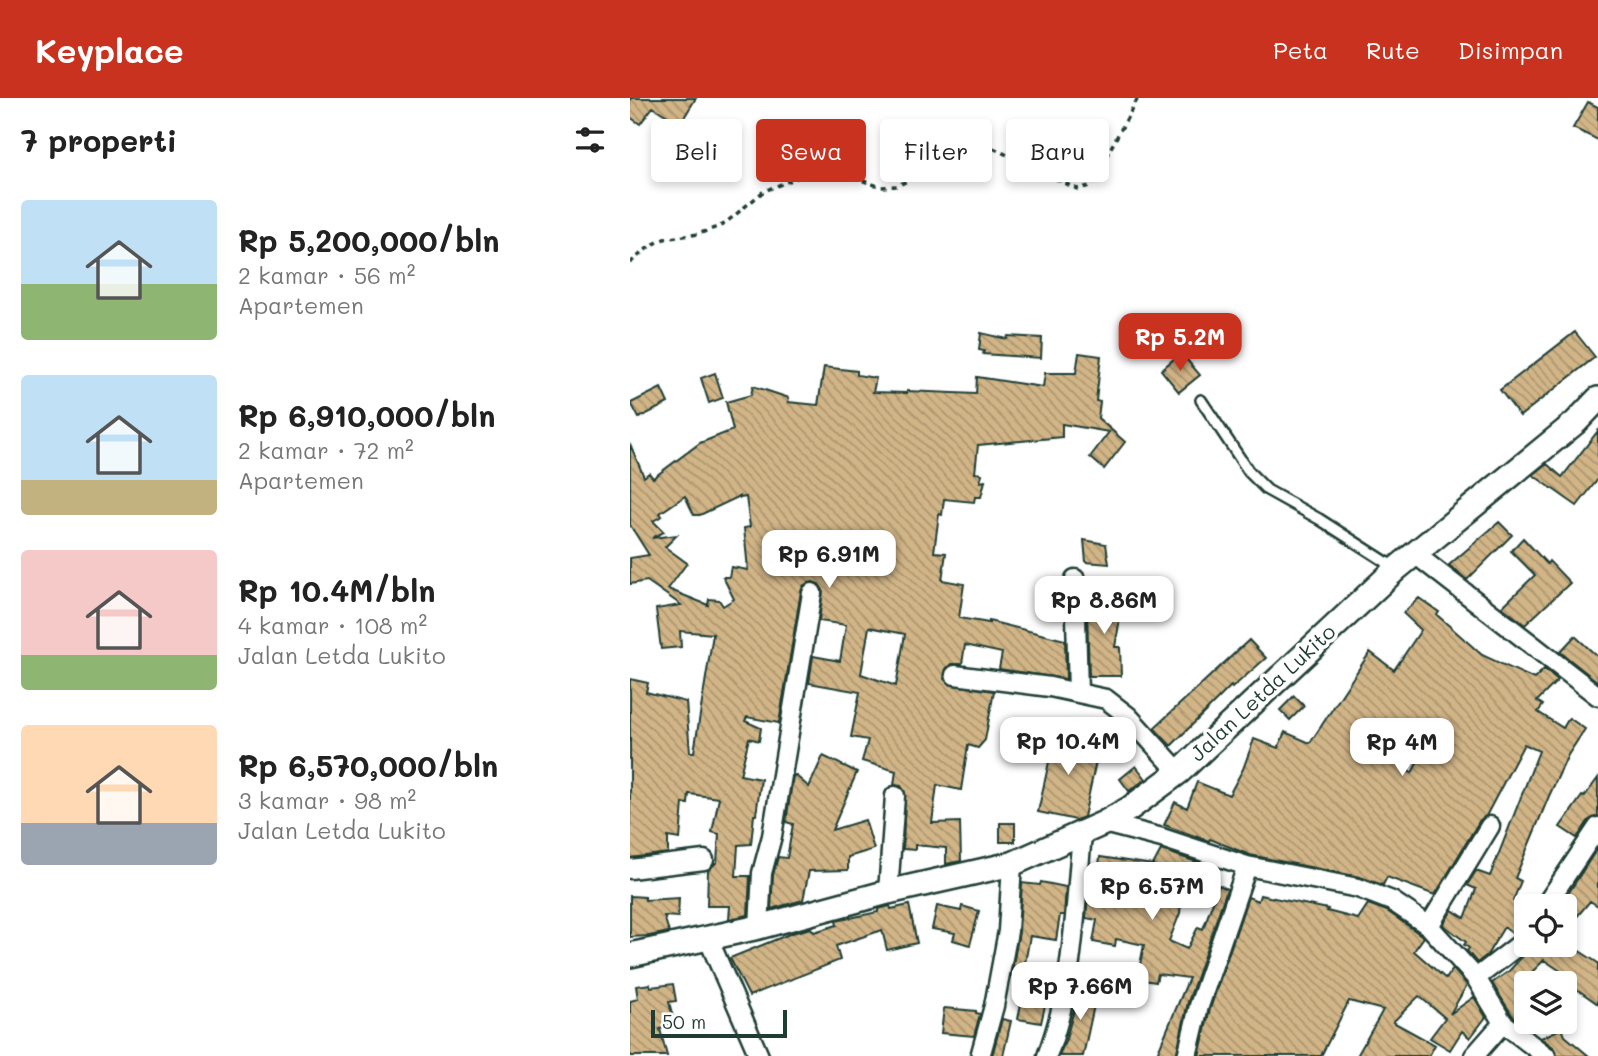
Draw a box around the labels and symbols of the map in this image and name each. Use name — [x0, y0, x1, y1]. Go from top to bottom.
pin: Rp 5.2M — [1115, 314, 1245, 373]
pin: Rp 6.91M — [757, 531, 901, 590]
pin: Rp 8.86M — [1032, 576, 1176, 636]
street label: Jalan Letda Lukito — [1183, 617, 1340, 766]
pin: Rp 10.4M — [996, 718, 1140, 777]
pin: Rp 4M — [1353, 718, 1451, 778]
pin: Rp 6.57M — [1080, 862, 1224, 922]
pin: Rp 7.66M — [1008, 962, 1152, 1022]
scale bar — [651, 1007, 788, 1039]

